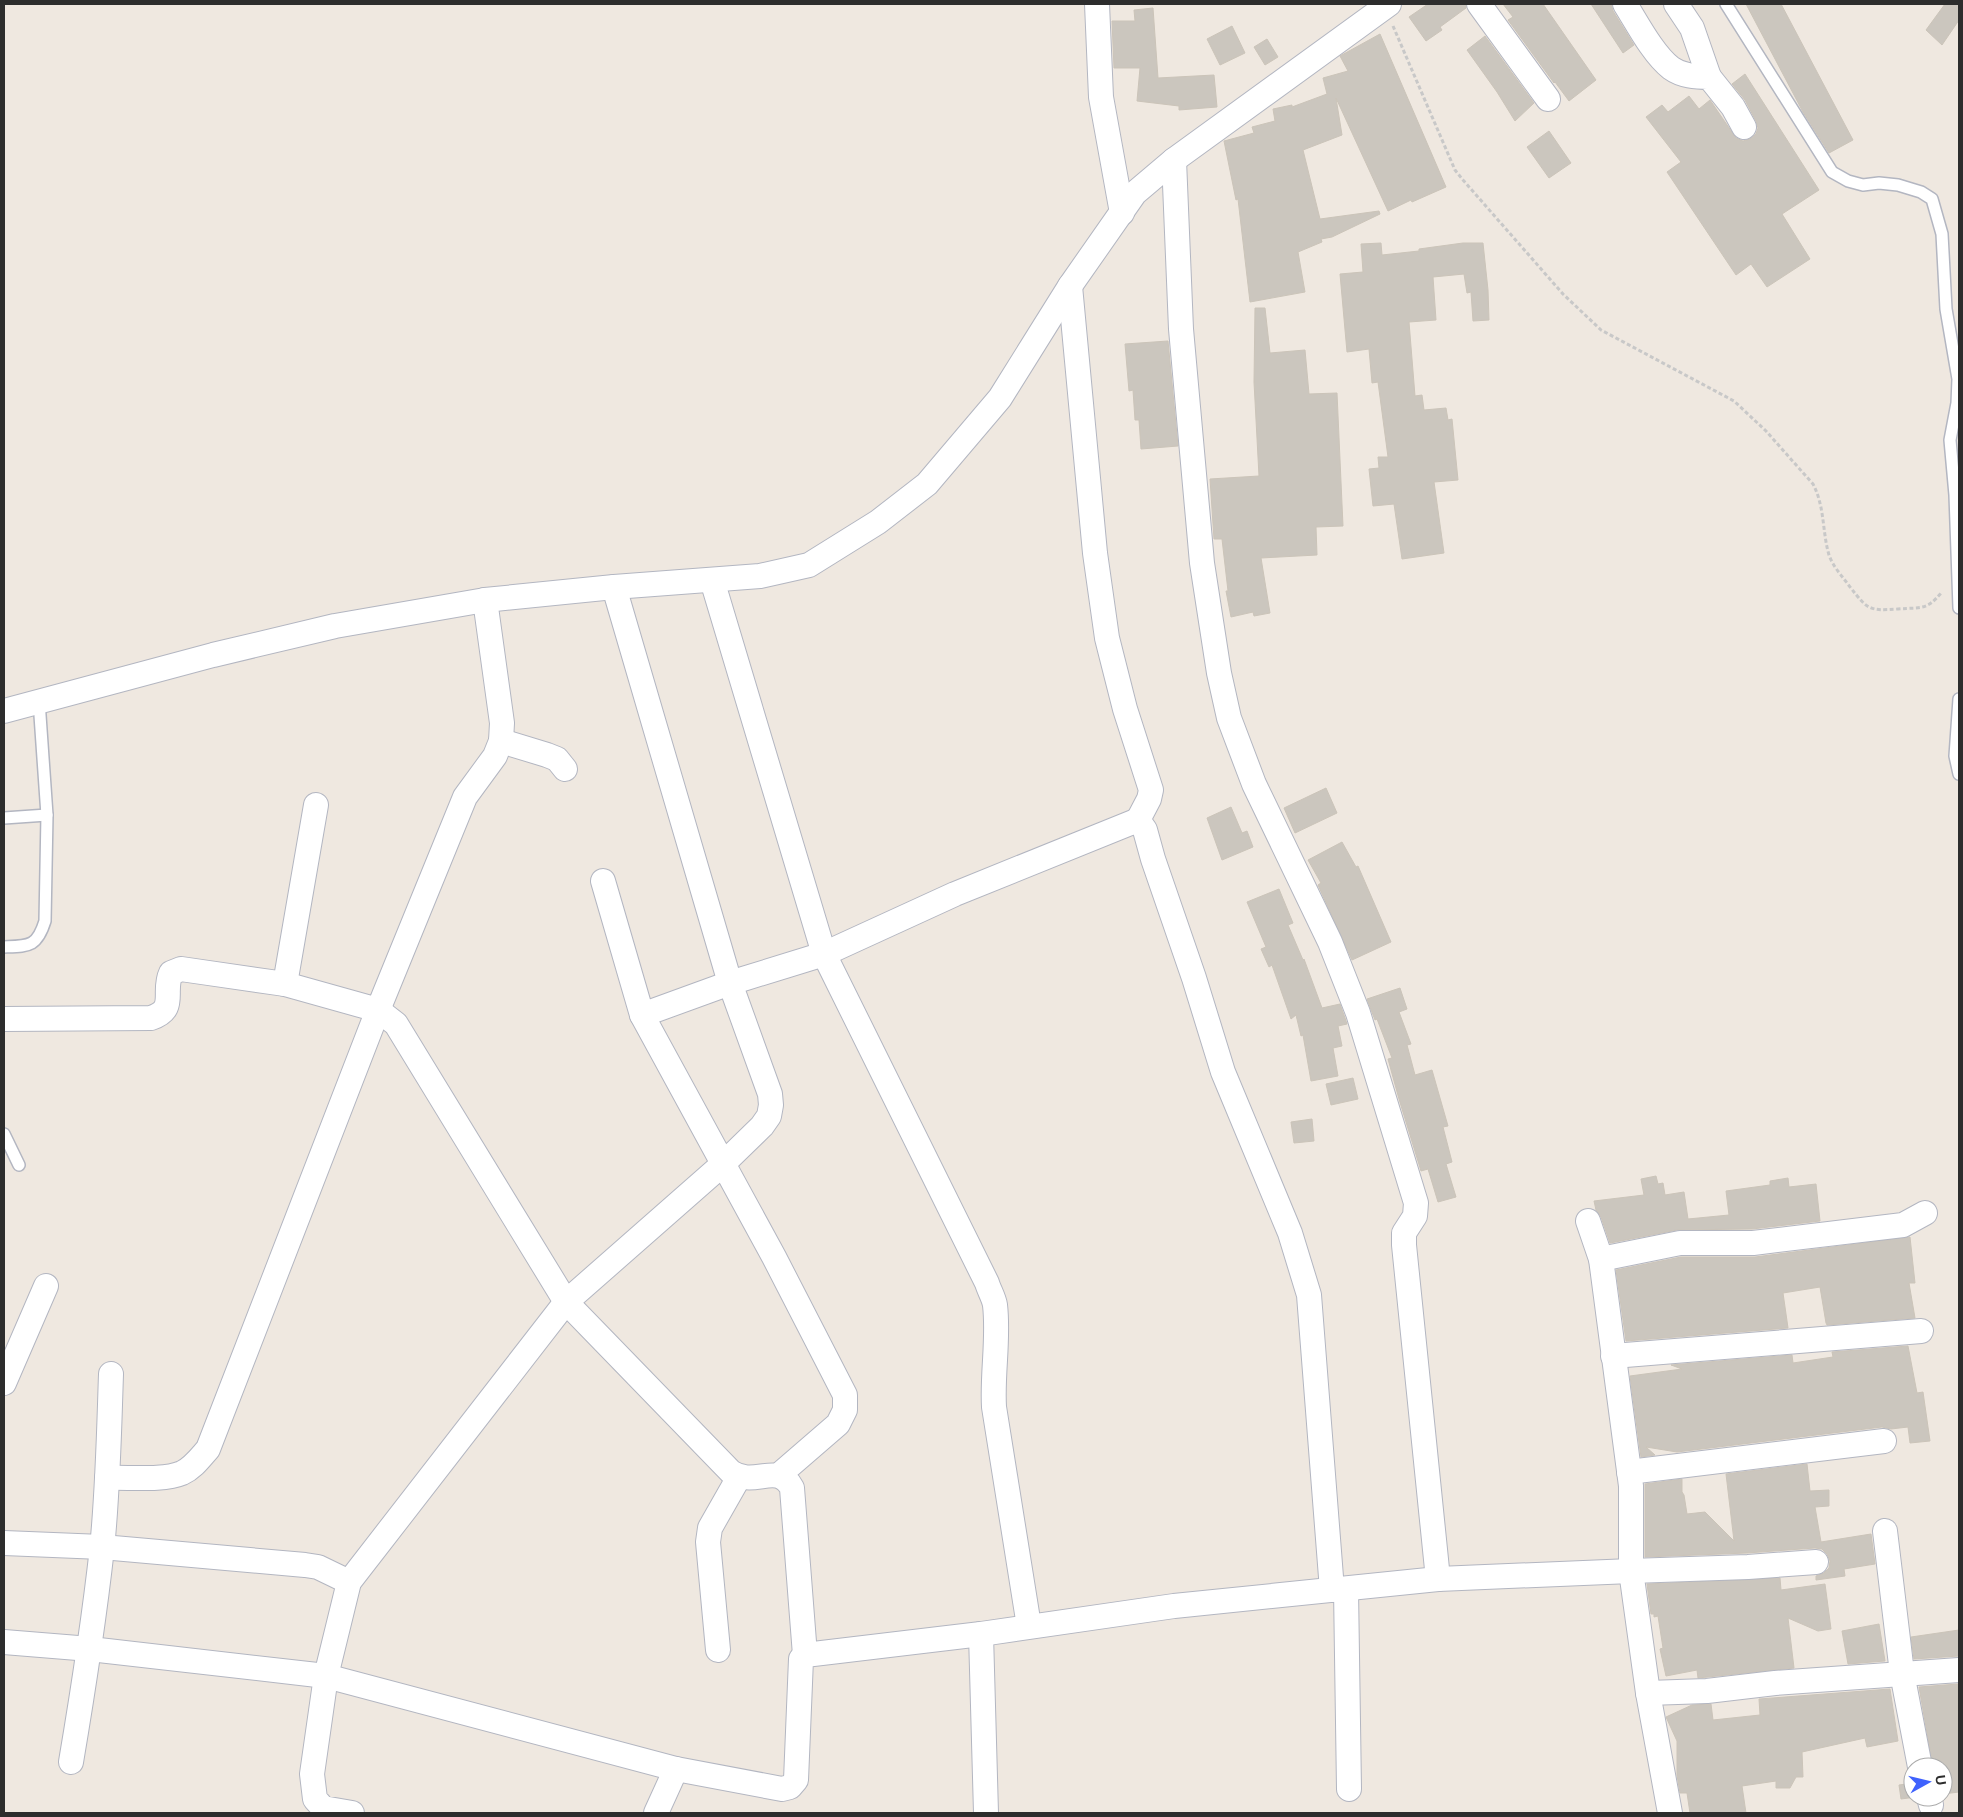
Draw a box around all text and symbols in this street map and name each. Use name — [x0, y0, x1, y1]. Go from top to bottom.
north arrow — [1903, 1757, 1953, 1807]
text: U — [1932, 1774, 1950, 1786]

